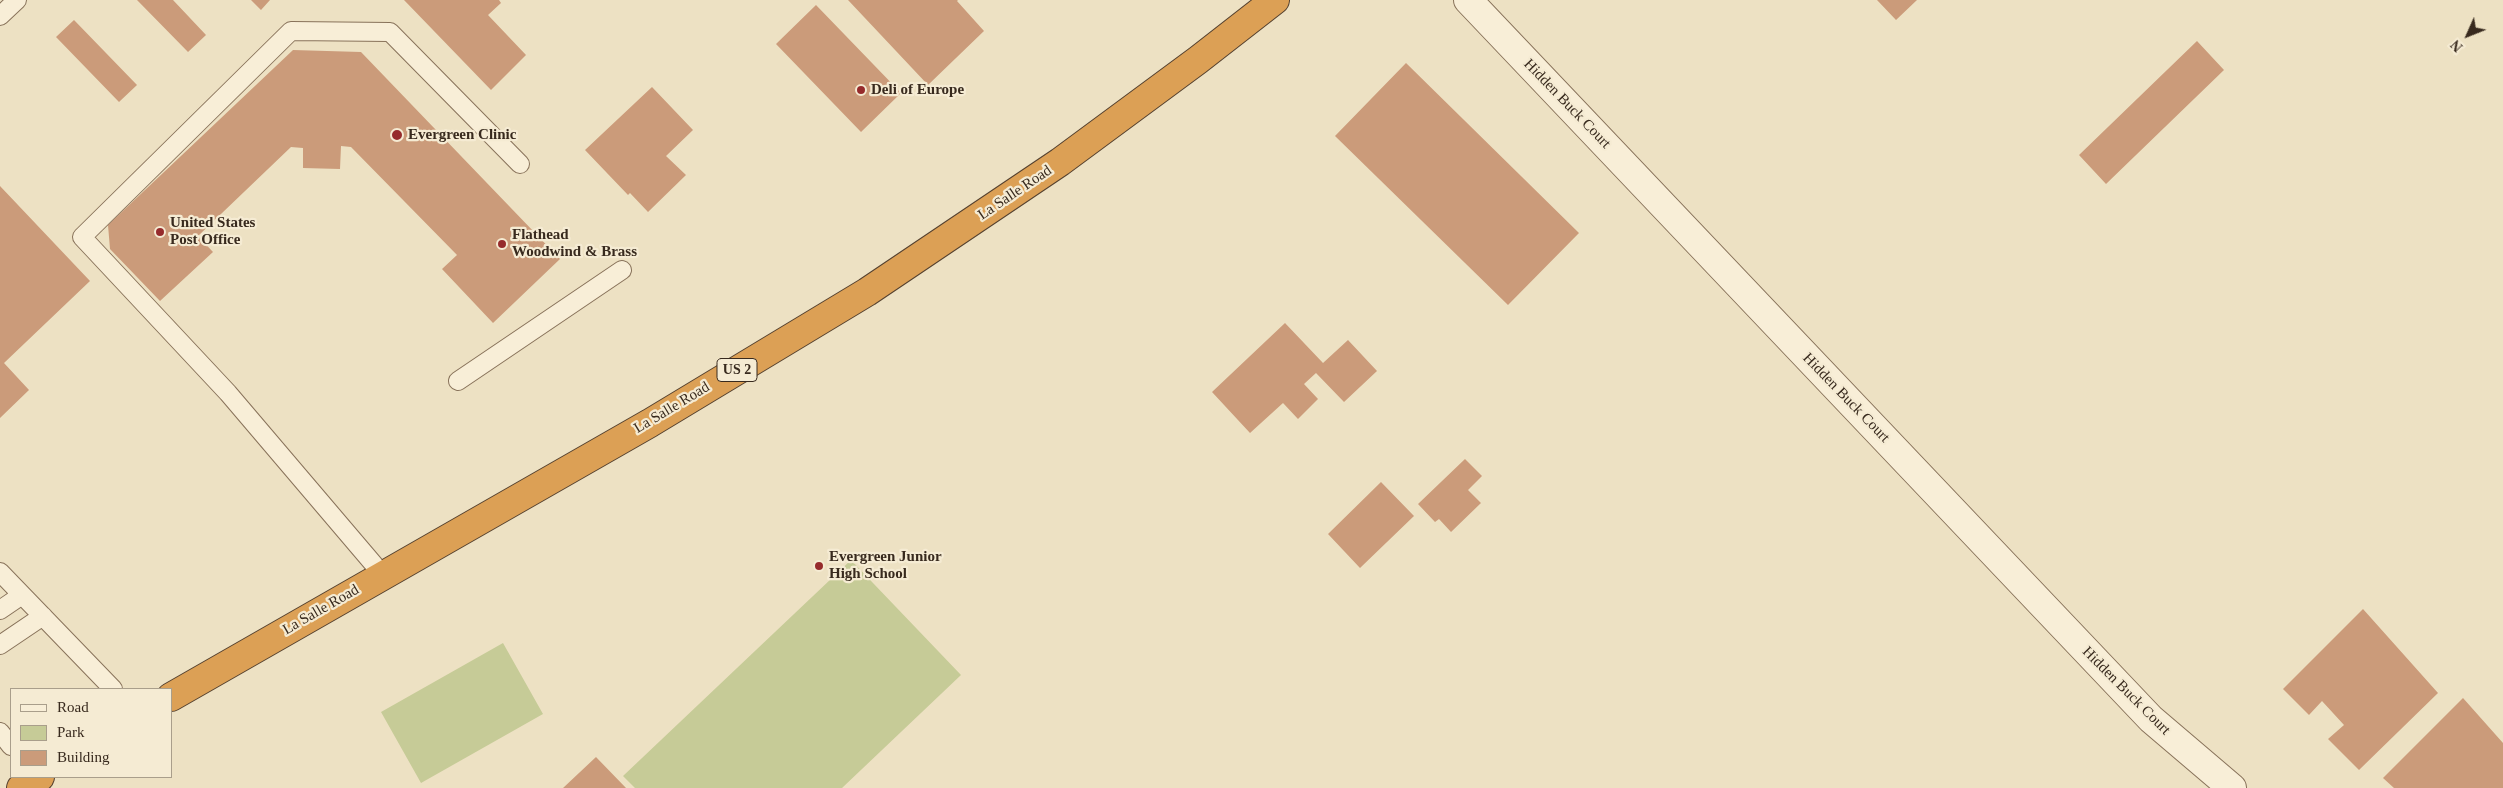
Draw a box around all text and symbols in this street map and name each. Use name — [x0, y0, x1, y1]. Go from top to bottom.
north arrow — [2443, 10, 2493, 60]
text: N — [2448, 37, 2466, 55]
street label: Hidden Buck Court — [1520, 55, 1614, 153]
place label: Deli of Europe — [871, 81, 964, 99]
marker: Deli of Europe — [855, 84, 867, 96]
place label: Evergreen Clinic — [408, 126, 516, 144]
marker: Evergreen Clinic — [390, 128, 404, 142]
street label: La Salle Road — [975, 162, 1055, 224]
place label: United States Post Office — [170, 214, 255, 249]
marker: United States Post Office — [154, 226, 166, 238]
place label: Flathead Woodwind & Brass — [512, 226, 637, 261]
marker: Flathead Woodwind & Brass — [496, 238, 508, 250]
street label: Hidden Buck Court — [1799, 349, 1893, 447]
road number: US 2 — [717, 358, 757, 382]
street label: La Salle Road — [631, 378, 713, 438]
place label: Evergreen Junior High School — [829, 548, 942, 583]
marker: Evergreen Junior High School — [813, 560, 825, 572]
street label: La Salle Road — [280, 581, 362, 639]
street label: Hidden Buck Court — [2078, 643, 2174, 739]
legend — [10, 688, 172, 778]
text: Road — [57, 699, 89, 715]
text: Park — [57, 724, 85, 740]
text: Building — [57, 749, 110, 765]

